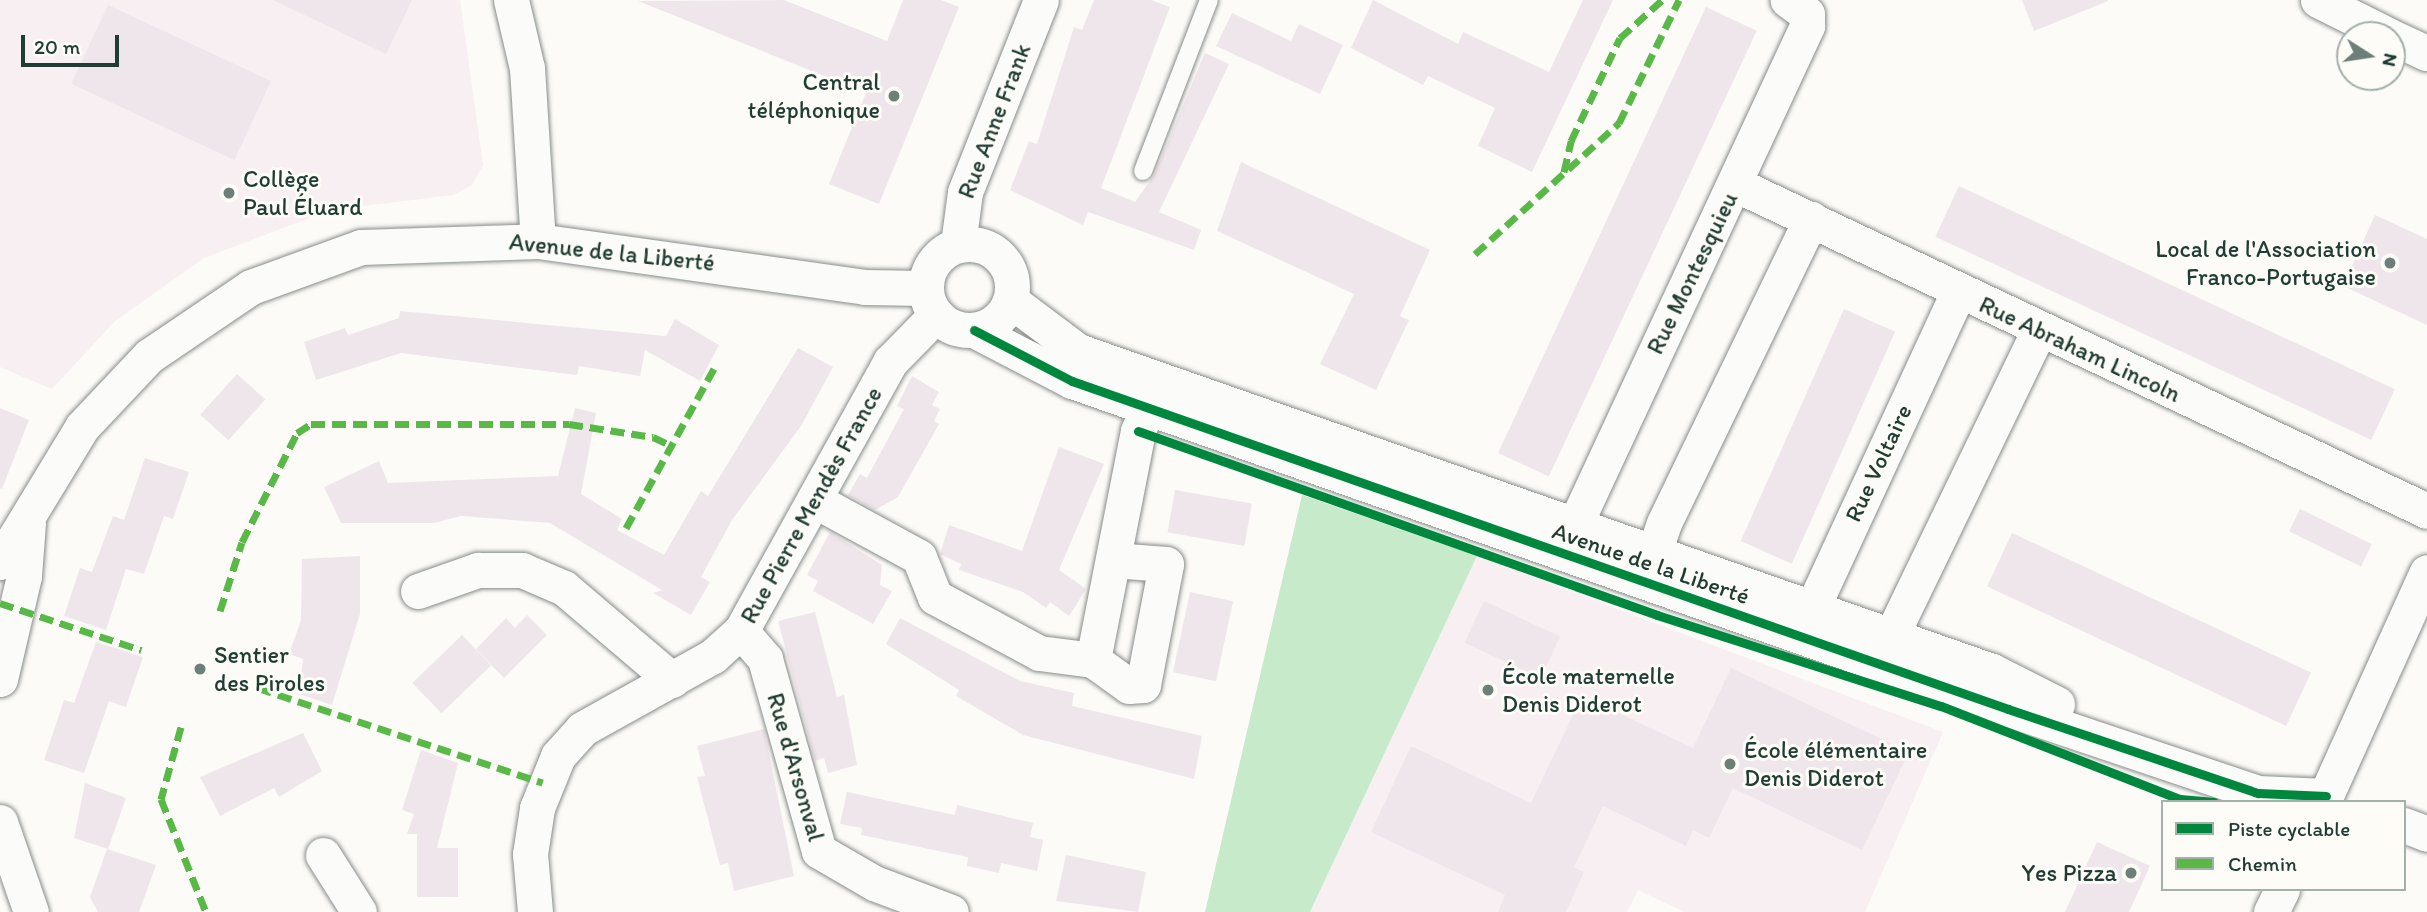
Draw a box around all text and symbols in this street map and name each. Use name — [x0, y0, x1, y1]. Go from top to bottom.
scale bar — [24, 21, 122, 65]
north arrow — [2336, 21, 2406, 91]
text: 20 m — [34, 34, 80, 59]
street label: Rue Anne Frank — [951, 40, 1037, 202]
text: N — [2377, 51, 2403, 69]
place label: Central téléphonique — [747, 68, 880, 124]
marker: Central téléphonique — [886, 88, 902, 104]
place label: Collège Paul Éluard — [243, 165, 361, 221]
marker: Collège Paul Éluard — [221, 185, 237, 201]
street label: Rue Montesquieu — [1640, 187, 1744, 359]
street label: Avenue de la Liberté — [508, 227, 716, 277]
place label: Local de l'Association Franco-Portugaise — [2155, 235, 2376, 291]
marker: Local de l'Association Franco-Portugaise — [2382, 255, 2398, 271]
street label: Rue Abraham Lincoln — [1974, 290, 2186, 408]
street label: Rue Pierre Mendès France — [734, 382, 888, 628]
street label: Rue Voltaire — [1839, 400, 1917, 526]
street label: Avenue de la Liberté — [1549, 516, 1753, 610]
place label: Sentier des Piroles — [214, 641, 325, 697]
marker: Sentier des Piroles — [192, 661, 208, 677]
place label: École maternelle Denis Diderot — [1502, 662, 1675, 718]
marker: École maternelle Denis Diderot — [1480, 682, 1496, 698]
street label: Rue d'Arsonval — [761, 689, 831, 845]
place label: École élémentaire Denis Diderot — [1744, 736, 1926, 792]
marker: École élémentaire Denis Diderot — [1722, 756, 1738, 772]
legend — [2161, 800, 2406, 891]
text: Piste cyclable — [2228, 816, 2350, 841]
text: Chemin — [2228, 851, 2297, 876]
place label: Yes Pizza — [2022, 859, 2117, 887]
marker: Yes Pizza — [2123, 865, 2139, 881]

